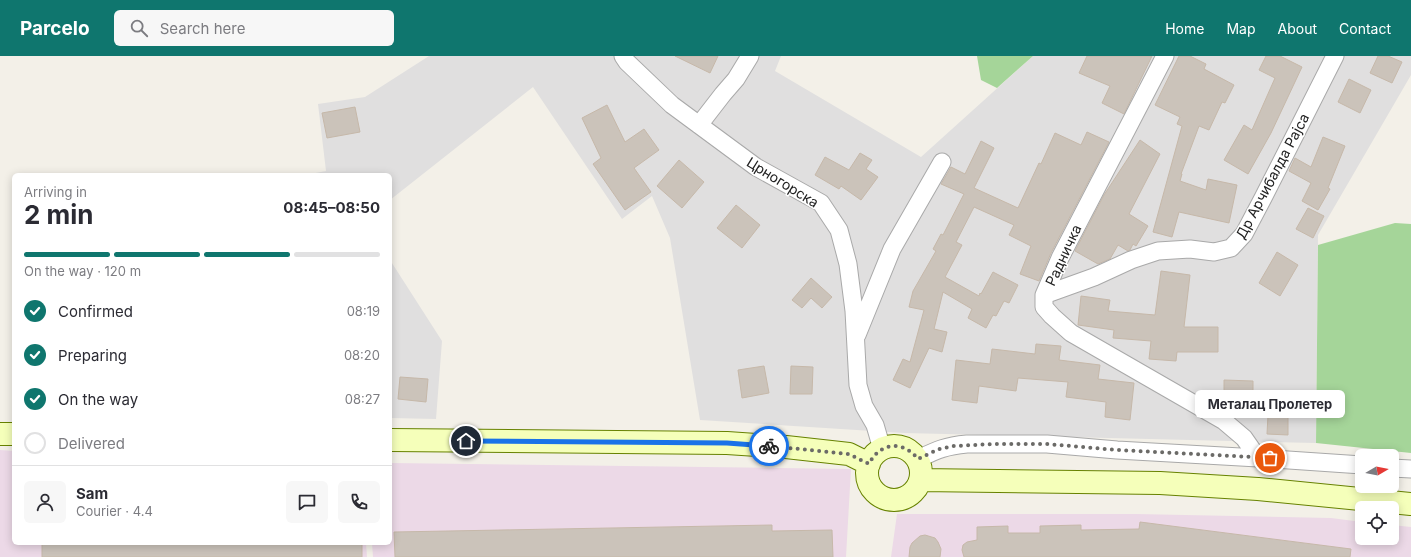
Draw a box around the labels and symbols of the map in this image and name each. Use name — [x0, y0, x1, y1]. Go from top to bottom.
street label: Др Арчибалда Рајса — [1232, 110, 1312, 242]
street label: Црногорска — [744, 153, 822, 211]
street label: Радничка — [1041, 222, 1085, 288]
callout: Металац Пролетер — [1195, 390, 1345, 418]
pin — [449, 424, 483, 458]
courier — [749, 426, 789, 466]
pin — [1253, 441, 1287, 475]
north arrow — [1355, 449, 1399, 493]

